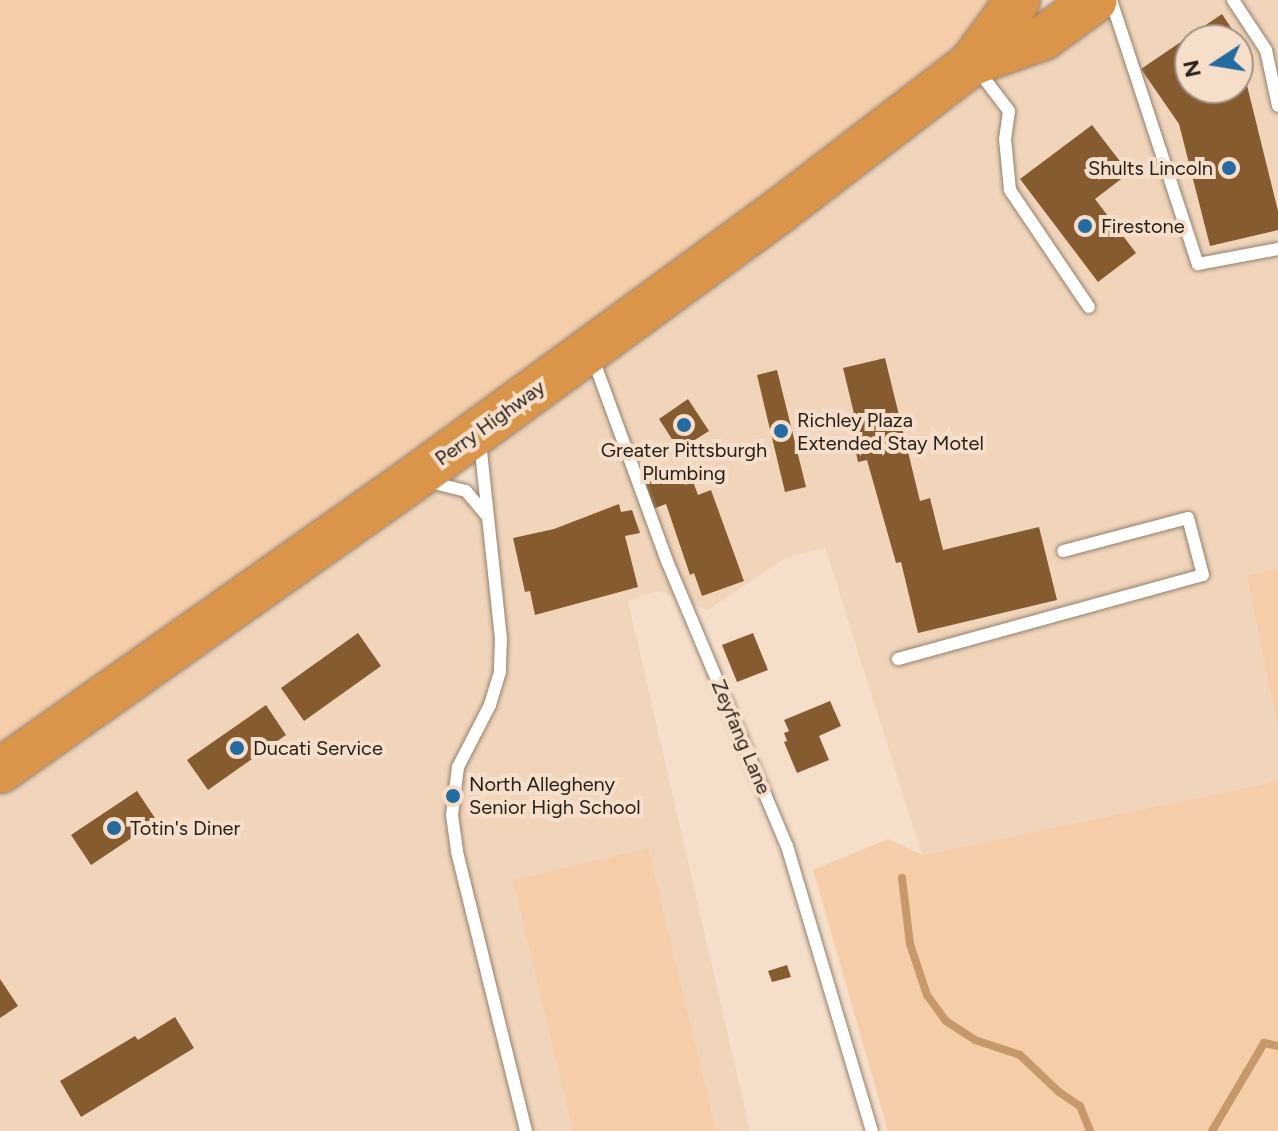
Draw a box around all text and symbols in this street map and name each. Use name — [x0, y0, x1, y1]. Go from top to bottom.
north arrow — [1174, 24, 1254, 104]
text: N — [1177, 58, 1207, 80]
place label: Shults Lincoln — [1088, 156, 1213, 180]
marker: Shults Lincoln — [1220, 159, 1238, 177]
place label: Firestone — [1101, 214, 1185, 238]
marker: Firestone — [1076, 217, 1094, 235]
street label: Perry Highway — [430, 375, 550, 471]
place label: Richley Plaza Extended Stay Motel — [797, 408, 984, 455]
marker: Greater Pittsburgh Plumbing — [675, 416, 693, 434]
marker: Richley Plaza Extended Stay Motel — [772, 422, 790, 440]
place label: Greater Pittsburgh Plumbing — [601, 438, 767, 485]
street label: Zeyfang Lane — [706, 676, 776, 798]
place label: Ducati Service — [253, 736, 383, 760]
marker: Ducati Service — [228, 739, 246, 757]
place label: North Allegheny Senior High School — [469, 772, 641, 819]
marker: North Allegheny Senior High School — [444, 787, 462, 805]
place label: Totin's Diner — [130, 816, 240, 840]
marker: Totin's Diner — [105, 819, 123, 837]

